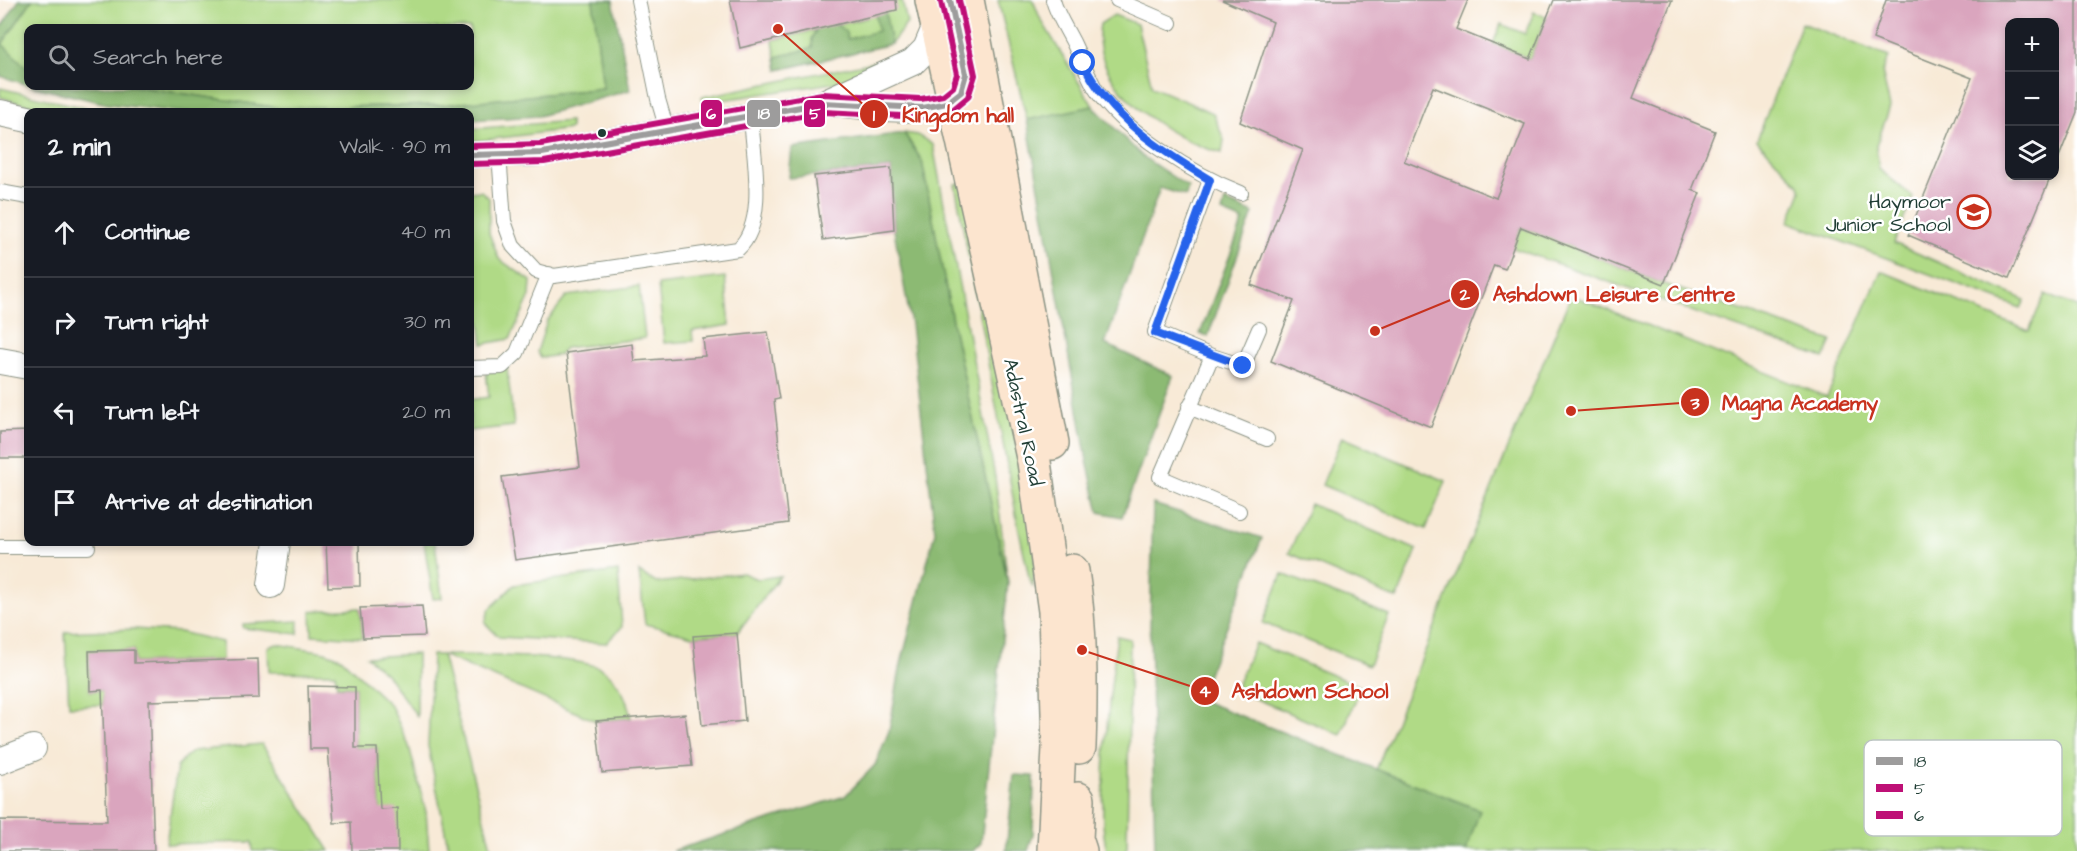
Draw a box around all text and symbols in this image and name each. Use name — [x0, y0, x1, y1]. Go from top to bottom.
map controls — [2005, 18, 2059, 180]
button: + — [2005, 18, 2059, 72]
search box — [24, 24, 474, 90]
icon: search — [45, 41, 78, 74]
text: Search here — [93, 42, 223, 73]
route start — [1069, 49, 1095, 75]
button: − — [2005, 72, 2059, 126]
callout: Kingdom hall — [859, 95, 1026, 134]
line badge: 6 — [700, 99, 723, 128]
line badge: 18 — [746, 99, 781, 128]
line badge: 5 — [803, 99, 826, 128]
text: Kingdom hall — [902, 101, 1015, 132]
text: 6 — [706, 103, 716, 125]
text: 18 — [758, 103, 771, 125]
text: 5 — [809, 103, 821, 125]
text: 1 — [873, 103, 876, 128]
button: layers — [2005, 126, 2059, 180]
unlabelled marker — [596, 127, 608, 139]
text: 2 min — [48, 129, 110, 165]
text: Walk · 90 m — [339, 133, 450, 161]
place label: Haymoor Junior School — [1826, 188, 1951, 239]
school or university icon: Haymoor Junior School — [1956, 194, 1992, 230]
icon: ahead — [48, 216, 81, 249]
text: Continue — [105, 217, 190, 248]
text: 40 m — [400, 218, 450, 246]
callout: Ashdown Leisure Centre — [1450, 274, 1747, 313]
text: Ashdown Leisure Centre — [1493, 280, 1736, 309]
text: 2 — [1459, 282, 1471, 307]
icon: right — [48, 306, 81, 339]
text: Turn right — [105, 307, 208, 338]
text: 30 m — [404, 308, 450, 336]
route end — [1229, 352, 1255, 378]
street label: Adastral Road — [996, 356, 1050, 489]
callout: Magna Academy — [1680, 383, 1890, 422]
text: Magna Academy — [1722, 389, 1878, 421]
text: 3 — [1689, 391, 1700, 416]
icon: left — [48, 396, 81, 429]
text: Turn left — [105, 397, 199, 428]
text: 20 m — [402, 398, 450, 426]
icon: arrive — [48, 486, 81, 519]
text: Arrive at destination — [105, 487, 312, 518]
callout: Ashdown School — [1190, 671, 1401, 710]
text: Ashdown School — [1232, 677, 1389, 706]
text: 4 — [1199, 679, 1212, 704]
legend — [1864, 740, 2062, 836]
text: 18 — [1914, 751, 1926, 773]
text: 5 — [1914, 778, 1926, 800]
text: 6 — [1914, 805, 1924, 827]

